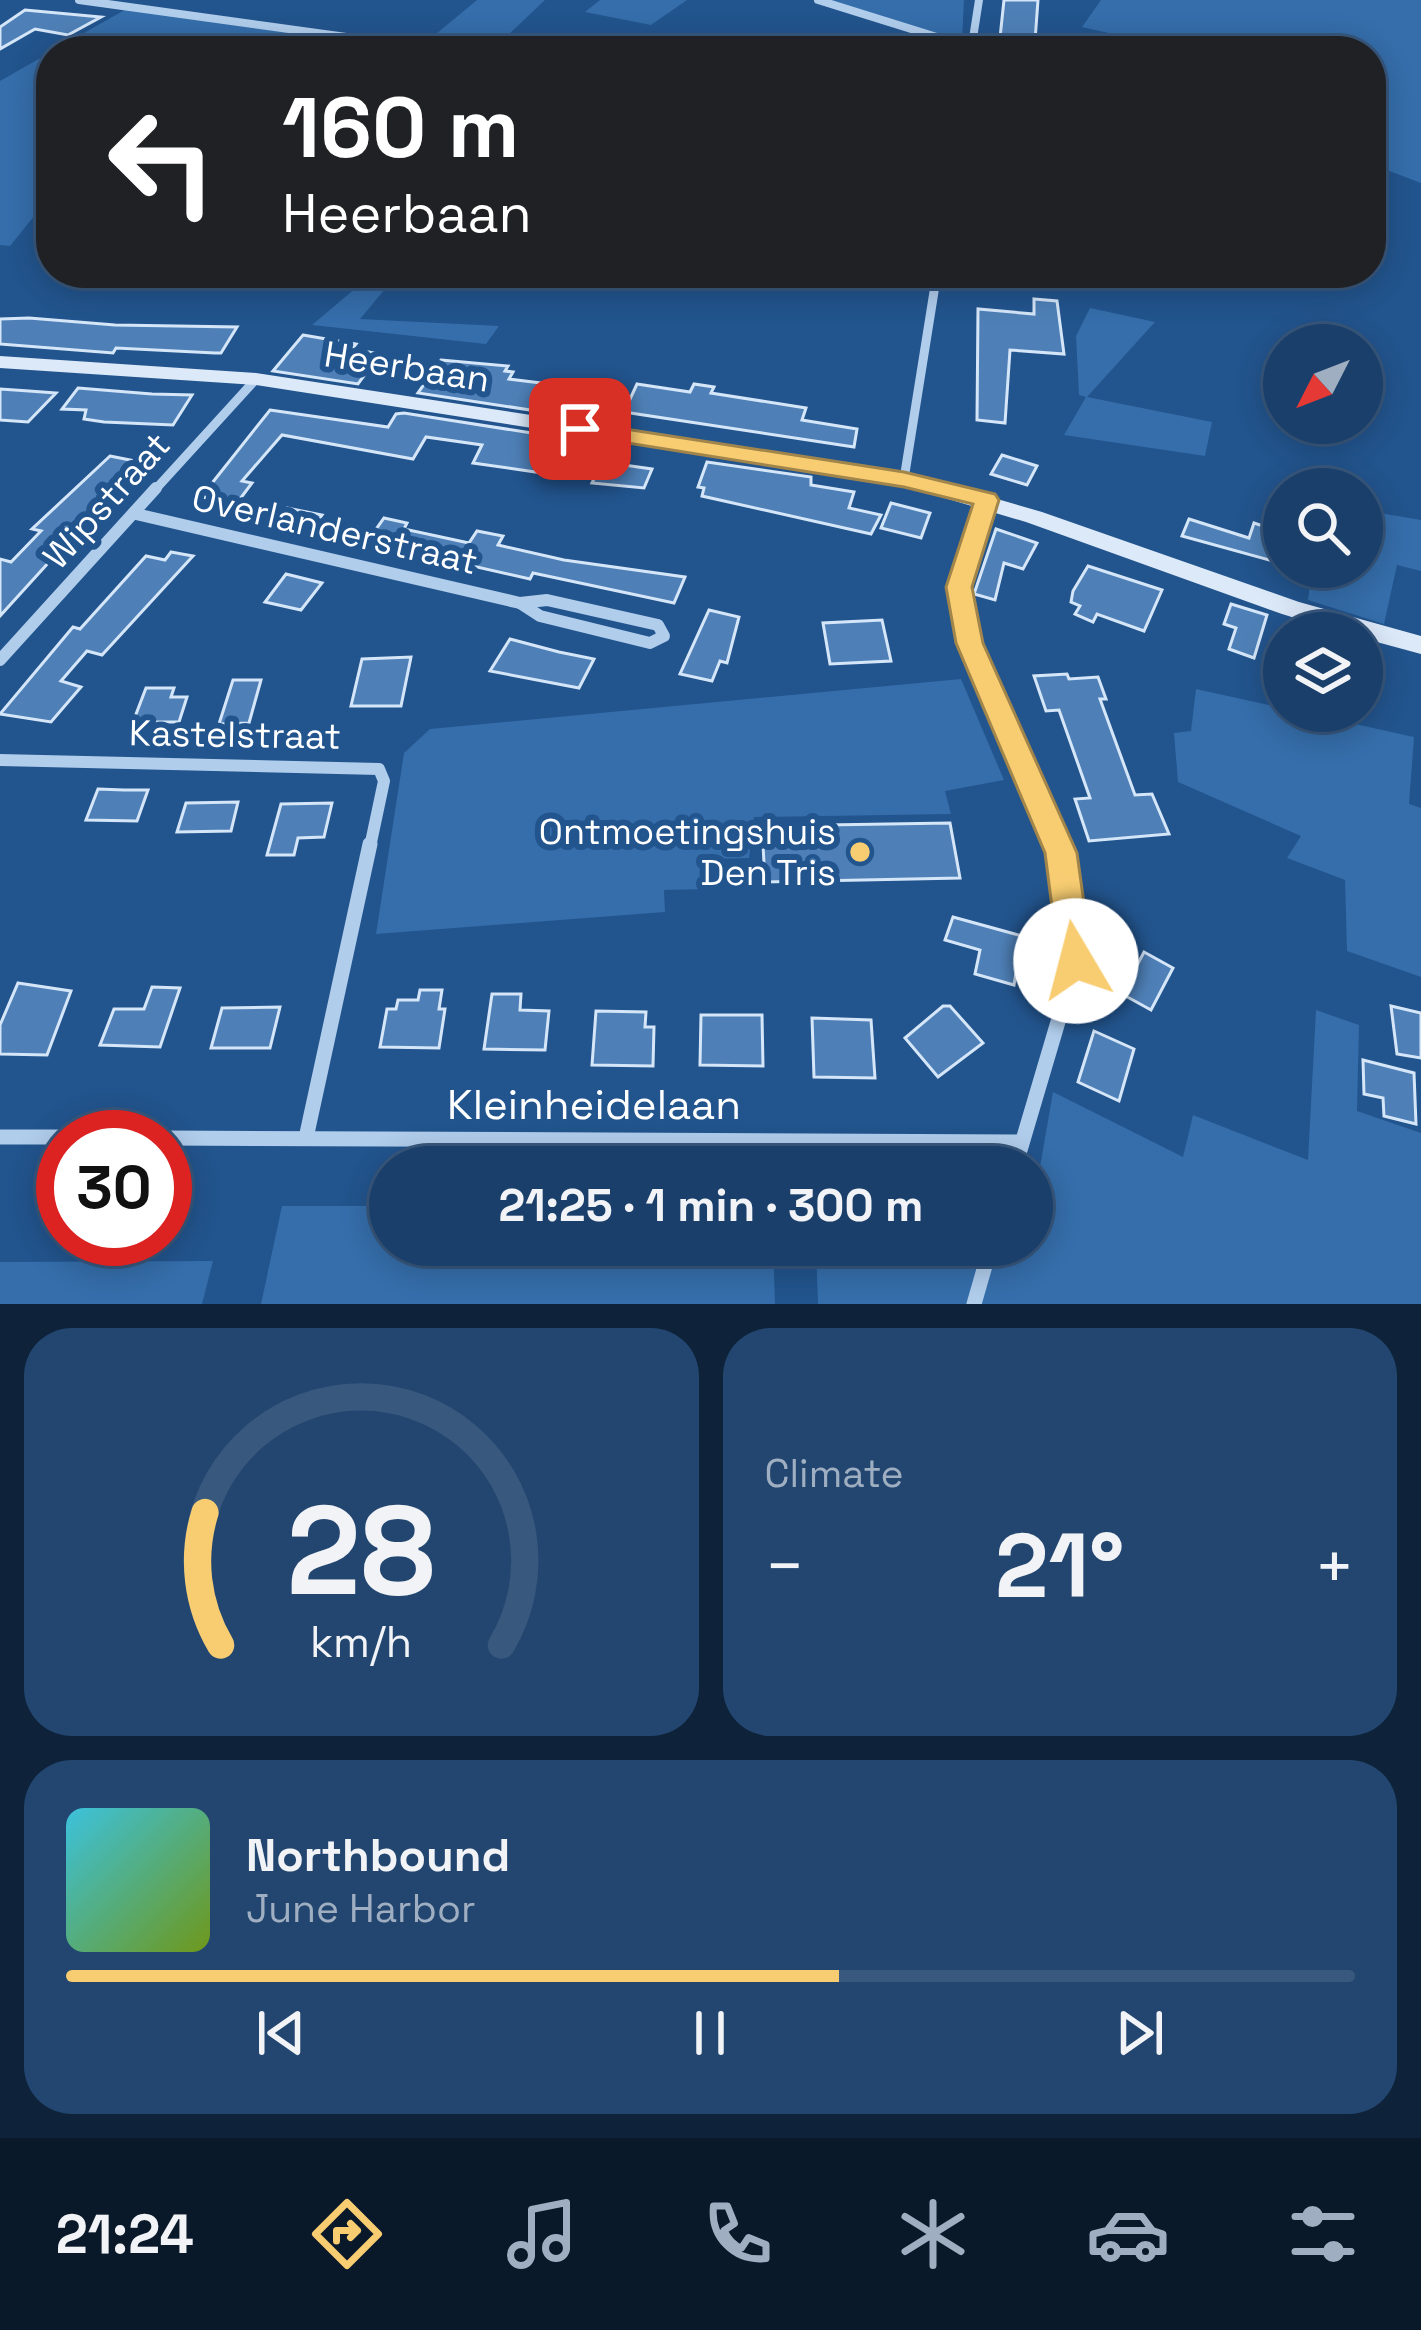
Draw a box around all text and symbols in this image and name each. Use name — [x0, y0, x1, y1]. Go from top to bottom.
text: 160 m — [282, 74, 519, 182]
icon: left — [84, 84, 240, 240]
text: Heerbaan — [282, 179, 532, 248]
north arrow — [1263, 324, 1383, 444]
map controls — [1263, 324, 1383, 732]
street label: Heerbaan — [321, 331, 493, 403]
pin — [529, 378, 631, 480]
icon: arrive — [547, 396, 613, 462]
street label: Wipstraat — [33, 423, 180, 579]
button: search — [1263, 468, 1383, 588]
street label: Overlanderstraat — [187, 475, 482, 585]
button: layers — [1263, 612, 1383, 732]
street label: Kastelstraat — [129, 710, 341, 760]
place label: Ontmoetingshuis Den Tris — [539, 809, 836, 896]
marker: Ontmoetingshuis Den Tris — [847, 839, 873, 865]
position arrow — [1013, 898, 1139, 1024]
street label: Kleinheidelaan — [447, 1078, 741, 1131]
speed limit sign: 30 — [36, 1110, 192, 1266]
text: 21:25 · 1 min · 300 m — [499, 1177, 923, 1234]
text: Climate — [765, 1449, 904, 1498]
text: 28 — [287, 1471, 436, 1630]
text: 21° — [995, 1508, 1125, 1623]
text: − — [765, 1524, 805, 1608]
text: + — [1314, 1524, 1355, 1608]
text: km/h — [310, 1615, 412, 1670]
text: Northbound — [246, 1827, 510, 1884]
text: June Harbor — [246, 1884, 476, 1933]
icon: previous — [248, 2000, 314, 2066]
icon: pause — [677, 2000, 743, 2066]
icon: next — [1107, 2000, 1173, 2066]
icon: directions — [305, 2192, 389, 2276]
icon: music — [500, 2192, 584, 2276]
icon: phone — [696, 2192, 780, 2276]
icon: climate — [891, 2192, 975, 2276]
icon: car — [1086, 2192, 1170, 2276]
icon: filters — [1281, 2192, 1365, 2276]
text: 21:24 — [56, 2200, 194, 2269]

